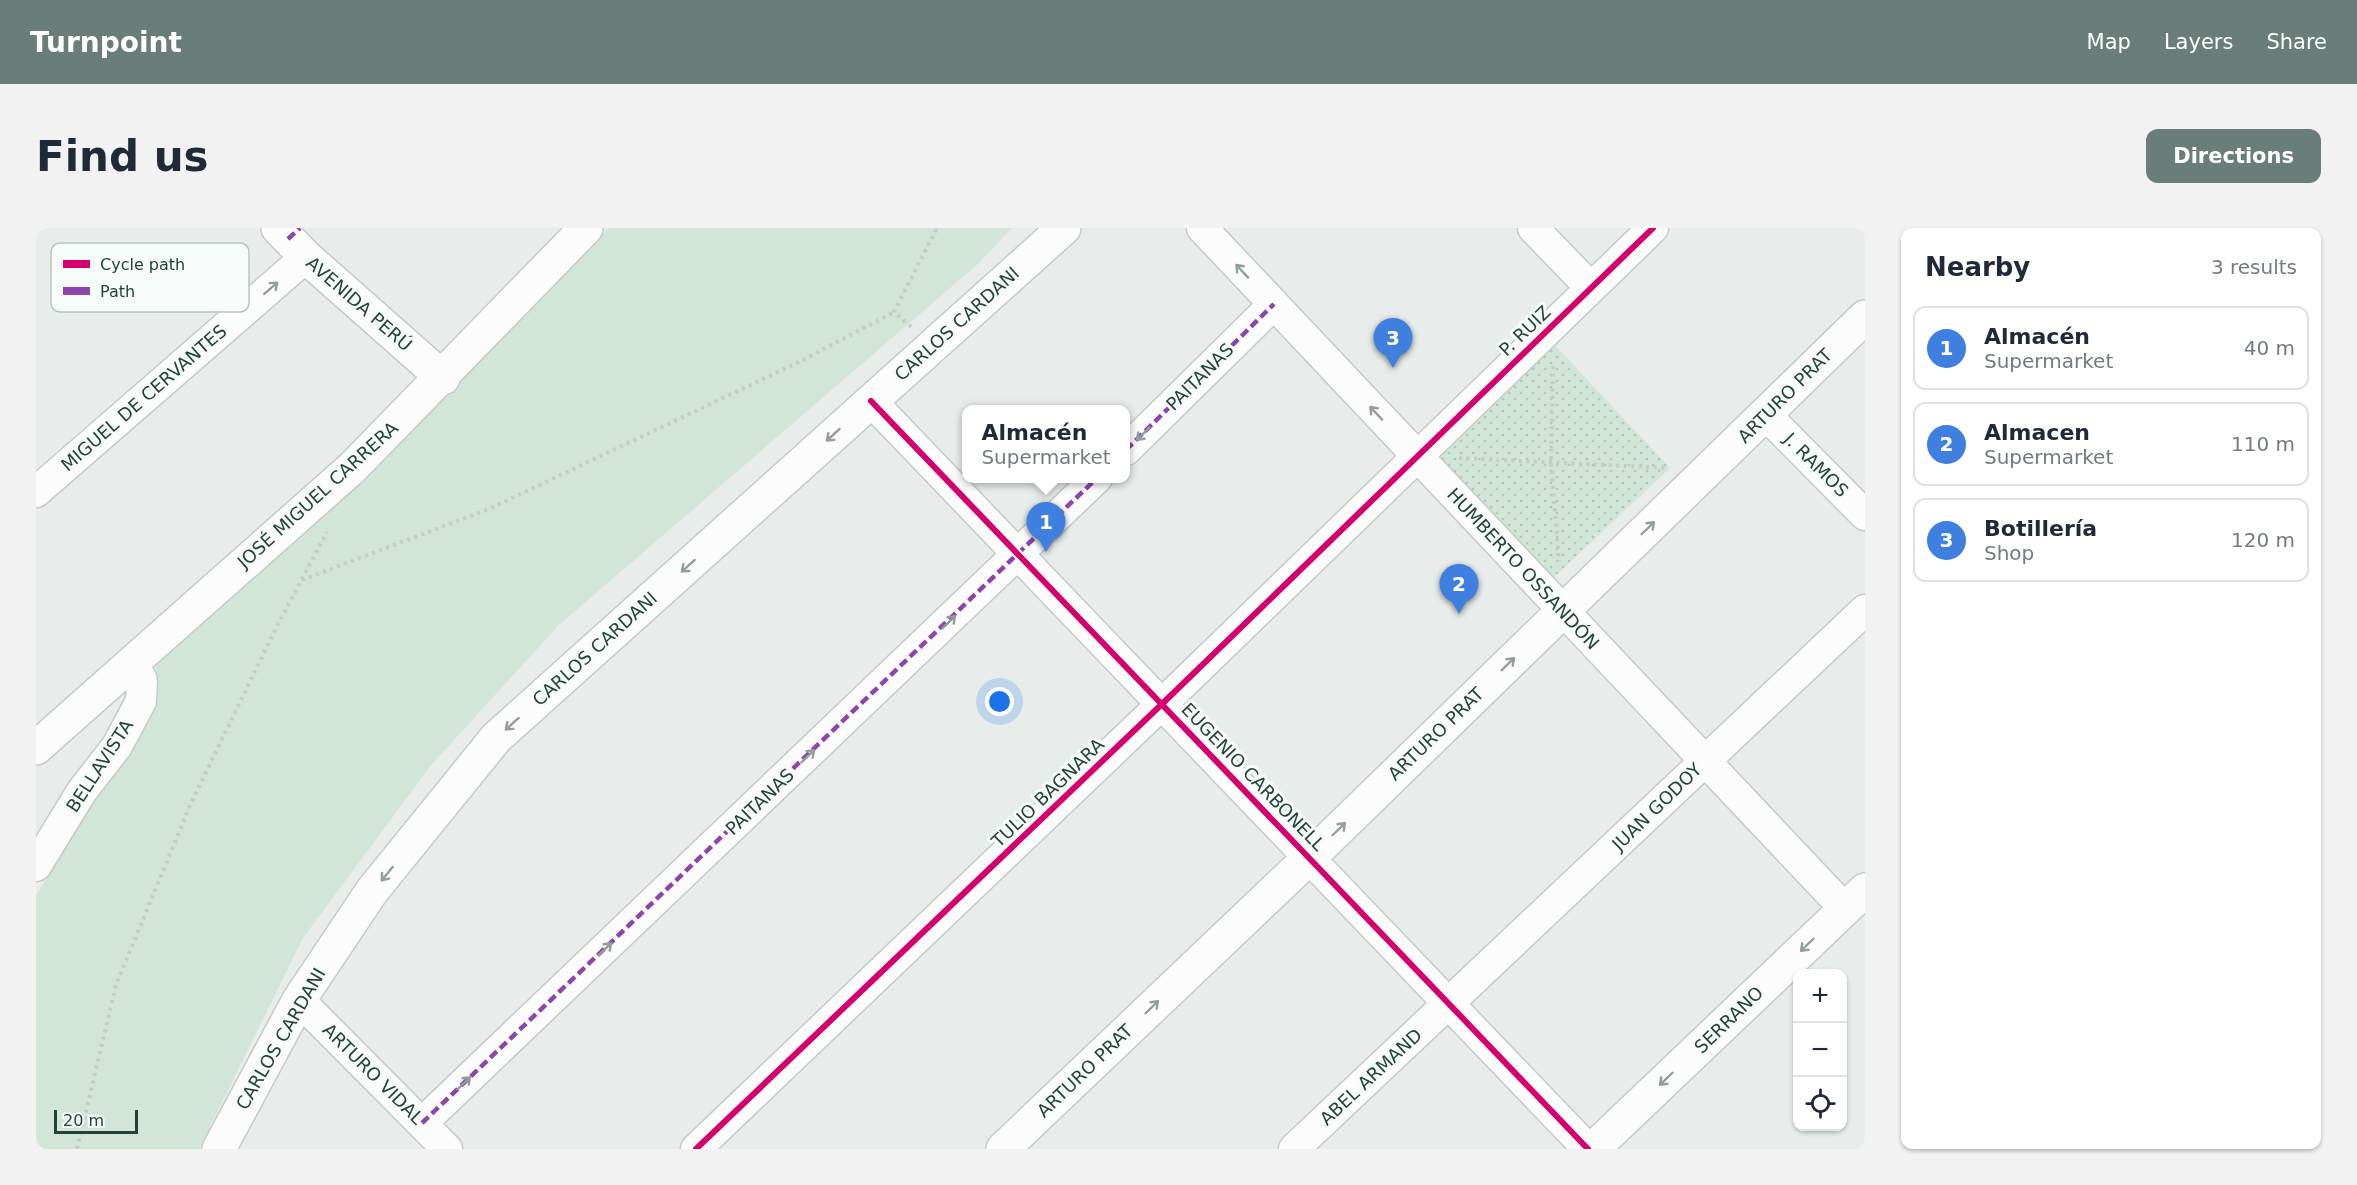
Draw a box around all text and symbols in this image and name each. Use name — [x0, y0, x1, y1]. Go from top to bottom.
text: Turnpoint — [30, 26, 182, 59]
text: Map — [2087, 30, 2131, 54]
text: Layers — [2164, 30, 2233, 54]
text: Share — [2266, 30, 2327, 54]
button: Directions — [2146, 129, 2321, 183]
text: Find us — [36, 132, 209, 181]
legend — [51, 243, 249, 312]
street label: AVENIDA PERÚ — [302, 252, 416, 355]
text: Nearby — [1925, 252, 2030, 282]
text: Cycle path — [100, 255, 185, 274]
text: 3 results — [2211, 255, 2297, 279]
street label: CARLOS CARDANI — [890, 262, 1023, 385]
one-way arrow — [1235, 263, 1250, 278]
text: Path — [100, 282, 135, 301]
one-way arrow — [262, 282, 278, 296]
street label: P. RUIZ — [1495, 301, 1555, 360]
pin: 3 — [1374, 318, 1412, 368]
street label: MIGUEL DE CERVANTES — [57, 320, 231, 475]
text: Almacén — [1984, 324, 2090, 349]
text: 1 — [1940, 336, 1953, 360]
text: 40 m — [2244, 336, 2295, 360]
street label: PAITANAS — [1162, 339, 1238, 415]
street label: ARTURO PRAT — [1733, 343, 1837, 447]
text: Supermarket — [1984, 349, 2113, 373]
popup — [962, 405, 1130, 483]
one-way arrow — [1369, 405, 1383, 420]
street label: JOSÉ MIGUEL CARRERA — [232, 417, 403, 573]
text: Almacén — [981, 420, 1087, 445]
text: Almacen — [1984, 420, 2090, 445]
one-way arrow — [1135, 426, 1150, 441]
one-way arrow — [826, 428, 841, 442]
street label: J. RAMOS — [1779, 428, 1853, 501]
text: 2 — [1940, 432, 1953, 456]
text: 110 m — [2231, 432, 2295, 456]
text: Supermarket — [981, 445, 1111, 469]
text: Supermarket — [1984, 445, 2113, 469]
street label: HUMBERTO OSSANDÓN — [1443, 484, 1604, 654]
pin: 1 — [1026, 502, 1066, 552]
text: Botillería — [1984, 516, 2097, 541]
one-way arrow — [1641, 521, 1656, 535]
text: 3 — [1940, 528, 1953, 552]
text: 120 m — [2231, 528, 2295, 552]
text: Shop — [1984, 541, 2034, 565]
one-way arrow — [681, 559, 696, 573]
pin: 2 — [1440, 564, 1478, 614]
street label: CARLOS CARDANI — [528, 587, 661, 710]
one-way arrow — [941, 615, 956, 629]
one-way arrow — [1501, 656, 1516, 671]
street label: ARTURO PRAT — [1384, 682, 1488, 784]
your location — [985, 687, 1014, 716]
street label: EUGENIO CARBONELL — [1177, 698, 1329, 855]
street label: BELLAVISTA — [62, 715, 138, 816]
one-way arrow — [505, 717, 520, 731]
street label: TULIO BAGNARA — [987, 733, 1109, 852]
one-way arrow — [800, 749, 815, 764]
street label: JUAN GODOY — [1607, 758, 1706, 855]
street label: PAITANAS — [721, 764, 798, 839]
one-way arrow — [1331, 822, 1346, 837]
one-way arrow — [381, 865, 394, 881]
one-way arrow — [1800, 938, 1815, 952]
one-way arrow — [598, 941, 613, 956]
street label: CARLOS CARDANI — [231, 964, 330, 1113]
map controls — [1793, 969, 1847, 1131]
button: + — [1793, 969, 1847, 1023]
street label: SERRANO — [1690, 982, 1767, 1057]
one-way arrow — [1145, 1000, 1160, 1015]
street label: ARTURO VIDAL — [319, 1019, 428, 1128]
street label: ARTURO PRAT — [1033, 1019, 1137, 1121]
button: − — [1793, 1023, 1847, 1077]
street label: ABEL ARMAND — [1315, 1024, 1426, 1129]
one-way arrow — [1659, 1072, 1674, 1086]
one-way arrow — [457, 1076, 472, 1090]
button: locate — [1793, 1077, 1847, 1131]
scale bar — [54, 1107, 138, 1134]
text: 20 m — [63, 1111, 104, 1130]

